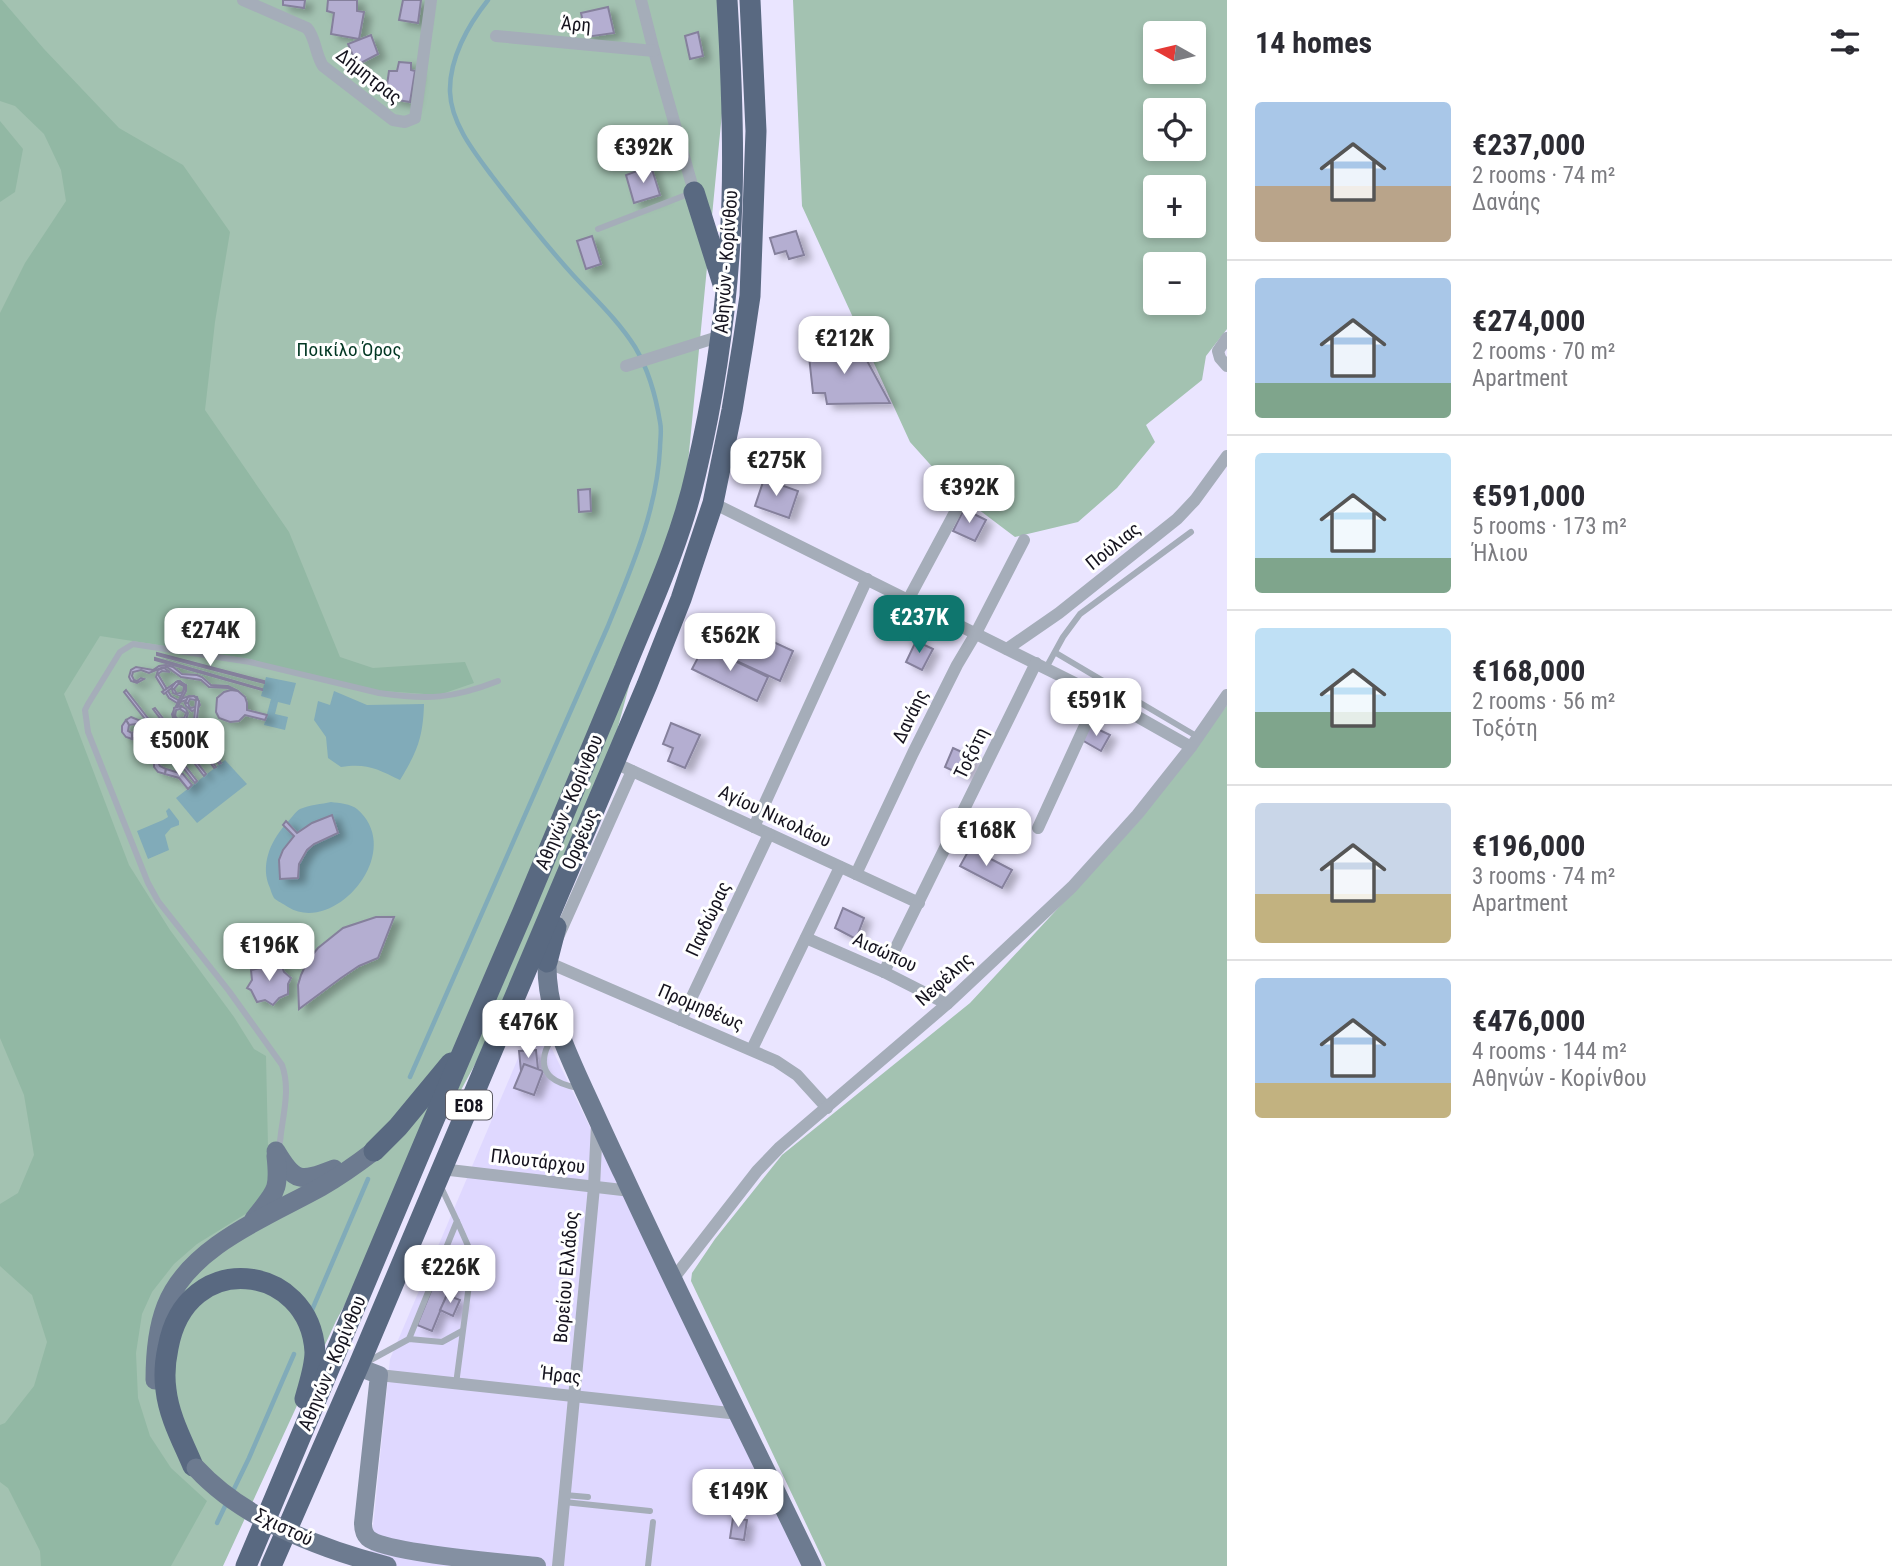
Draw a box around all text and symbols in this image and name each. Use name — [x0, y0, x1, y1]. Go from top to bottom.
street label: Άρη — [560, 11, 592, 37]
north arrow — [1143, 21, 1206, 84]
map controls — [1143, 21, 1206, 315]
icon: filters — [1826, 23, 1864, 61]
text: 14 homes — [1255, 25, 1372, 60]
street label: Δήμητρας — [332, 43, 406, 109]
button: locate — [1143, 98, 1206, 161]
pin: €392K — [594, 125, 692, 185]
text: €237,000 — [1472, 127, 1585, 162]
icon: home — [1311, 130, 1395, 214]
text: €392K — [613, 134, 673, 161]
text: 2 rooms · 74 m² — [1472, 162, 1615, 189]
button: + — [1143, 175, 1206, 238]
street label: Αθηνών - Κορίνθου — [710, 189, 742, 335]
text: Δανάης — [1472, 189, 1541, 216]
button: − — [1143, 252, 1206, 315]
text: €274,000 — [1472, 303, 1585, 338]
icon: home — [1311, 306, 1395, 390]
pin: €212K — [795, 316, 893, 376]
text: €212K — [814, 325, 874, 352]
park label: Ποικίλο Όρος — [297, 338, 401, 361]
text: 2 rooms · 70 m² — [1472, 338, 1615, 365]
text: Apartment — [1472, 365, 1568, 392]
pin: €275K — [727, 438, 825, 498]
text: €275K — [746, 447, 806, 474]
pin: €392K — [920, 466, 1018, 525]
text: €392K — [939, 474, 999, 501]
text: €591,000 — [1472, 478, 1585, 513]
icon: home — [1311, 481, 1395, 565]
text: 5 rooms · 173 m² — [1472, 513, 1627, 540]
street label: Πούλιας — [1081, 517, 1145, 575]
text: Ήλιου — [1472, 540, 1528, 567]
pin: €237K — [870, 596, 968, 655]
text: €237K — [889, 604, 949, 631]
pin: €274K — [161, 608, 259, 668]
pin: €562K — [681, 614, 779, 673]
text: €274K — [180, 617, 240, 644]
text: €562K — [700, 622, 760, 649]
text: €168,000 — [1472, 653, 1585, 688]
icon: home — [1311, 656, 1395, 740]
pin: €591K — [1047, 678, 1145, 738]
street label: Δανάης — [887, 685, 933, 747]
text: €591K — [1066, 687, 1126, 714]
text: 2 rooms · 56 m² — [1472, 688, 1615, 715]
text: Τοξότη — [1472, 715, 1538, 742]
pin: €500K — [130, 718, 228, 778]
street label: Τοξότη — [949, 724, 993, 782]
text: €500K — [149, 727, 209, 754]
street label: Αθηνών - Κορίνθου — [530, 731, 608, 873]
street label: Αγίου Νικολάου — [715, 780, 835, 852]
street label: Ορφέως — [556, 805, 604, 873]
pin: €168K — [937, 808, 1035, 868]
text: €168K — [956, 817, 1016, 844]
text: €196,000 — [1472, 828, 1585, 863]
icon: home — [1311, 831, 1395, 915]
text: 3 rooms · 74 m² — [1472, 863, 1615, 890]
street label: Πανδώρας — [681, 878, 735, 960]
text: Apartment — [1472, 890, 1568, 917]
pin: €196K — [220, 923, 318, 983]
street label: Αισώπου — [849, 927, 921, 977]
text: €196K — [239, 932, 299, 959]
street label: Νεφέλης — [911, 947, 977, 1011]
street label: Προμηθέως — [655, 979, 747, 1035]
pin: €476K — [479, 1000, 577, 1060]
text: €476,000 — [1472, 1003, 1585, 1038]
icon: home — [1311, 1006, 1395, 1090]
text: €476K — [498, 1009, 558, 1036]
text: 4 rooms · 144 m² — [1472, 1038, 1627, 1065]
text: Αθηνών - Κορίνθου — [1472, 1065, 1647, 1092]
road number: ΕΟ8 — [446, 1090, 492, 1120]
street label: Πλουτάρχου — [489, 1144, 587, 1178]
street label: Βορείου Ελλάδος — [549, 1210, 583, 1344]
pin: €226K — [401, 1246, 499, 1305]
text: €226K — [420, 1254, 480, 1281]
street label: Αθηνών - Κορίνθου — [293, 1292, 371, 1434]
street label: Ήρας — [539, 1361, 582, 1389]
pin: €149K — [689, 1470, 787, 1529]
text: €149K — [708, 1478, 768, 1505]
street label: Σχιστού — [251, 1503, 317, 1551]

